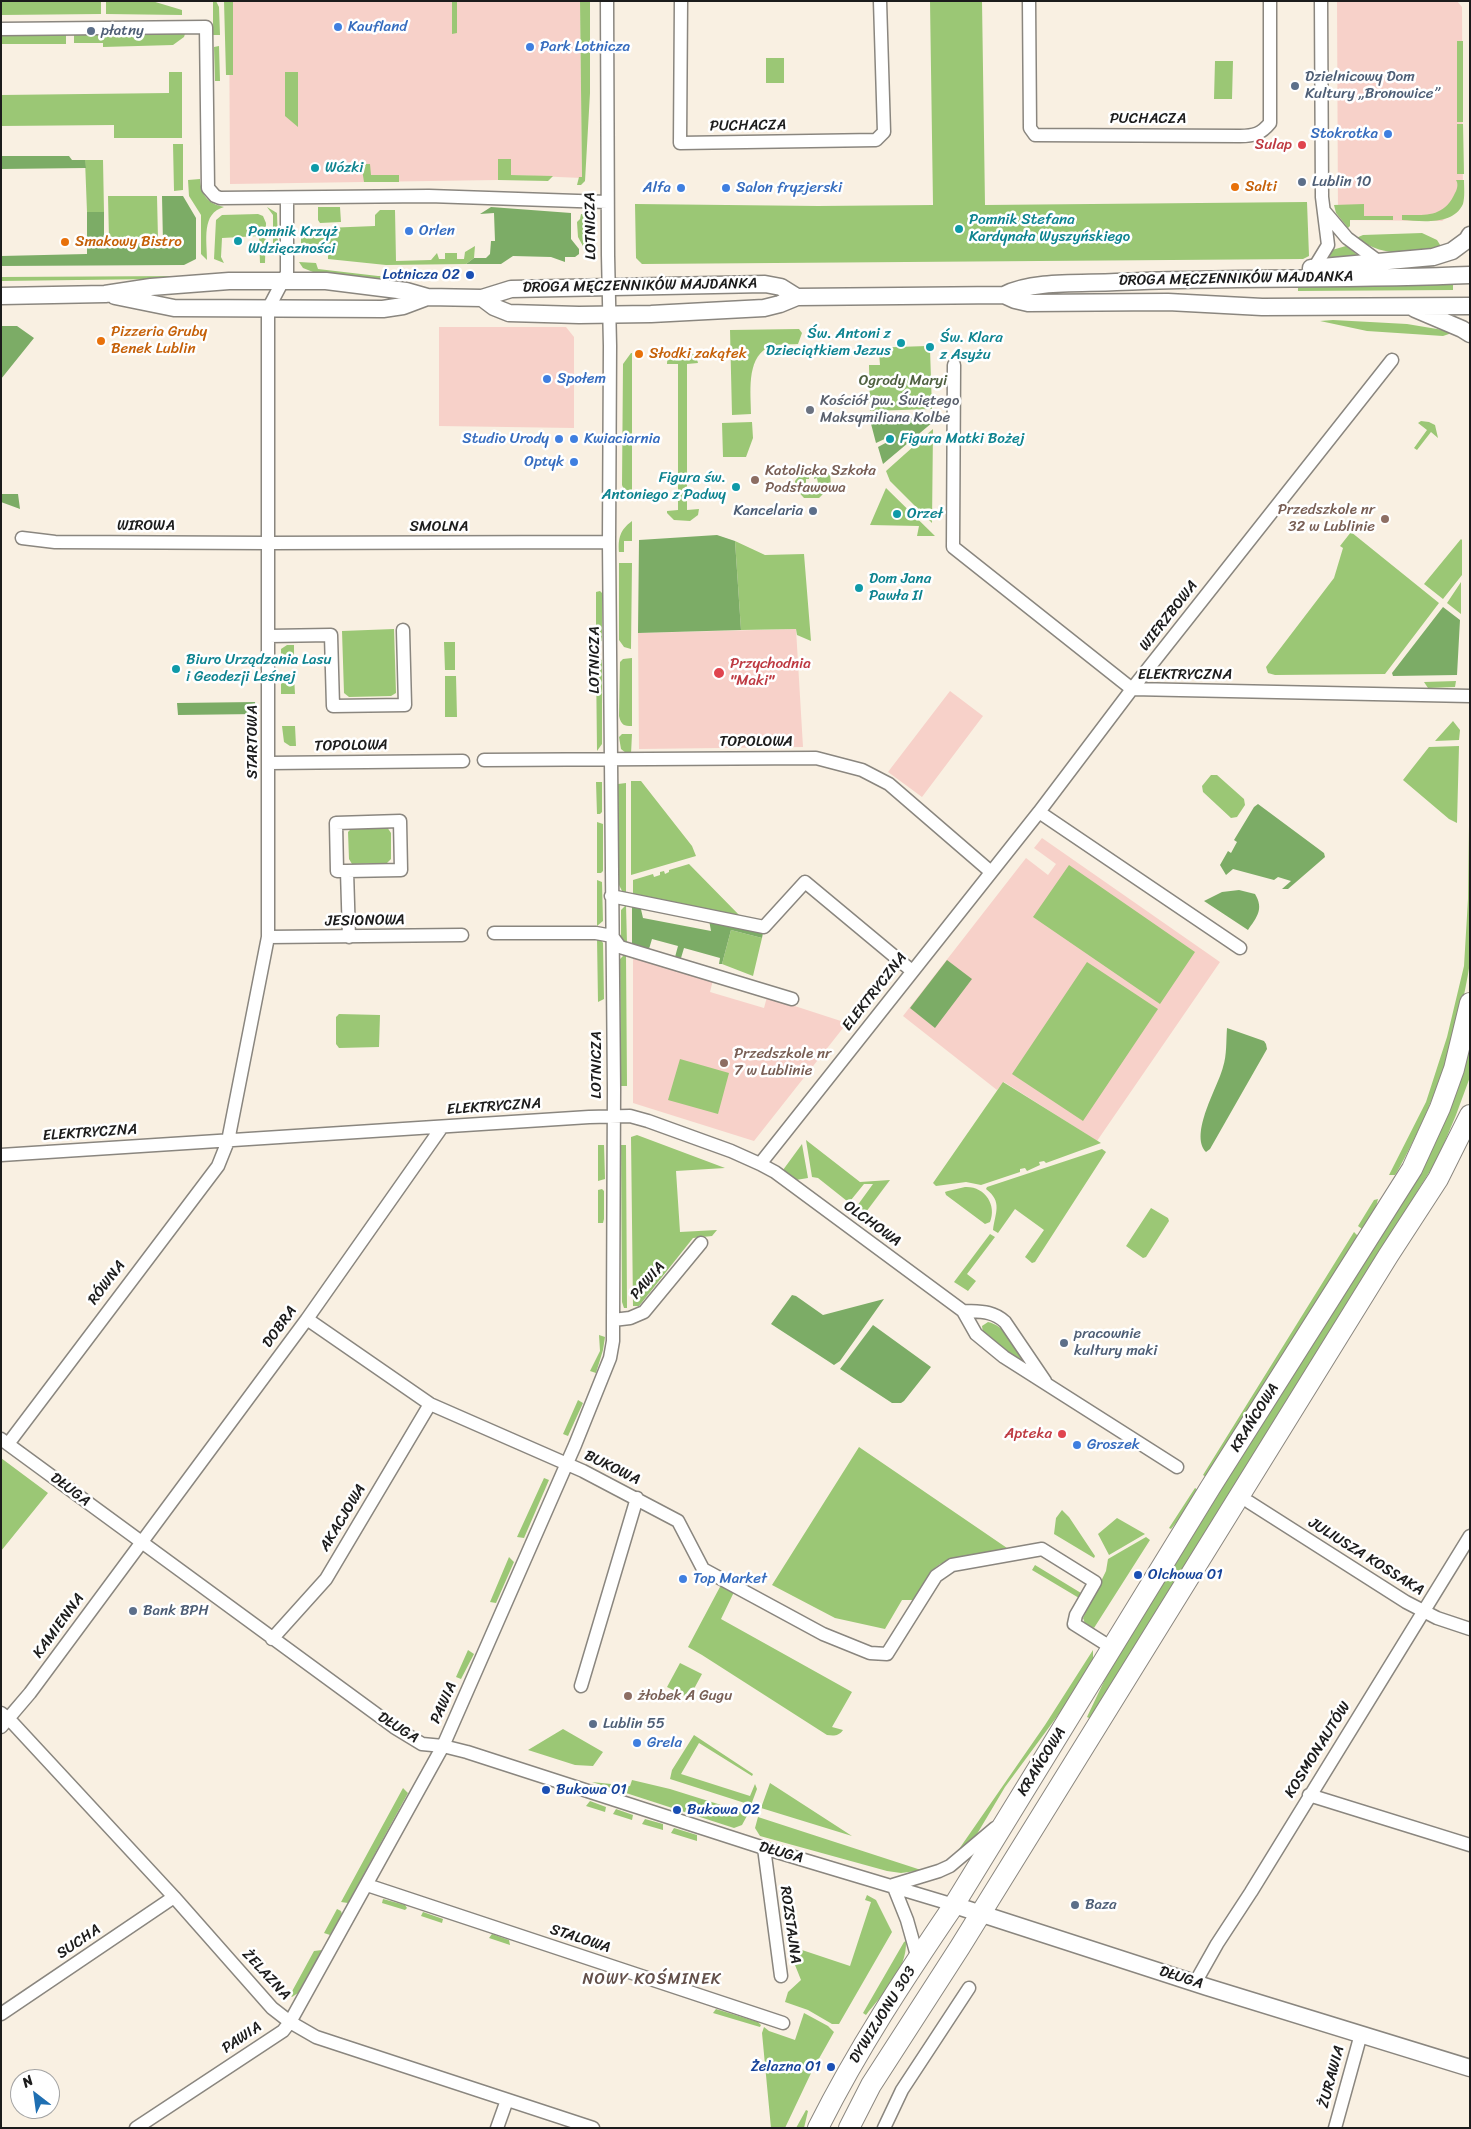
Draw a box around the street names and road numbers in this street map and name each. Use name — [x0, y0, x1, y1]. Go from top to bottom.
street label: PUCHACZA — [1110, 110, 1186, 128]
street label: PUCHACZA — [710, 116, 786, 136]
street label: LOTNICZA — [581, 192, 601, 260]
street label: DROGA MĘCZENNIKÓW MAJDANKA — [1119, 268, 1353, 290]
street label: DROGA MĘCZENNIKÓW MAJDANKA — [523, 275, 757, 297]
street label: WIROWA — [117, 517, 175, 535]
street label: SMOLNA — [409, 518, 469, 536]
street label: WIERZBOWA — [1136, 577, 1202, 655]
street label: LOTNICZA — [586, 626, 604, 694]
street label: ELEKTRYCZNA — [1138, 666, 1232, 684]
street label: STARTOWA — [244, 705, 262, 779]
street label: TOPOLOWA — [719, 733, 793, 751]
street label: TOPOLOWA — [314, 736, 388, 756]
street label: JESIONOWA — [325, 911, 405, 931]
street label: ELEKTRYCZNA — [839, 949, 911, 1035]
street label: LOTNICZA — [588, 1031, 606, 1099]
street label: ELEKTRYCZNA — [446, 1095, 542, 1119]
street label: ELEKTRYCZNA — [42, 1121, 138, 1145]
street label: OLCHOWA — [840, 1197, 904, 1251]
street label: RÓWNA — [84, 1257, 130, 1309]
street label: PAWIA — [627, 1259, 669, 1303]
street label: DOBRA — [259, 1303, 301, 1351]
street label: KRAŃCOWA — [1227, 1380, 1283, 1456]
street label: BUKOWA — [581, 1447, 643, 1489]
street label: DŁUGA — [47, 1469, 93, 1511]
street label: AKACJOWA — [316, 1481, 370, 1555]
street label: JULIUSZA KOSSAKA — [1305, 1514, 1427, 1600]
street label: KAMIENNA — [30, 1590, 88, 1662]
street label: PAWIA — [427, 1679, 461, 1727]
street label: KOSMONAUTÓW — [1281, 1699, 1355, 1801]
street label: DŁUGA — [374, 1708, 422, 1748]
street label: KRAŃCOWA — [1014, 1724, 1070, 1800]
street label: DŁUGA — [757, 1838, 805, 1868]
street label: ROZSTAJNA — [776, 1885, 804, 1965]
street label: SUCHA — [54, 1921, 104, 1963]
street label: STALOWA — [548, 1921, 612, 1957]
street label: ŻELAZNA — [238, 1946, 294, 2004]
street label: DŁUGA — [1157, 1962, 1205, 1994]
street label: DYWIZJONU 303 — [846, 1963, 920, 2067]
street label: PAWIA — [219, 2018, 265, 2058]
street label: ŻURAWIA — [1315, 2044, 1349, 2110]

